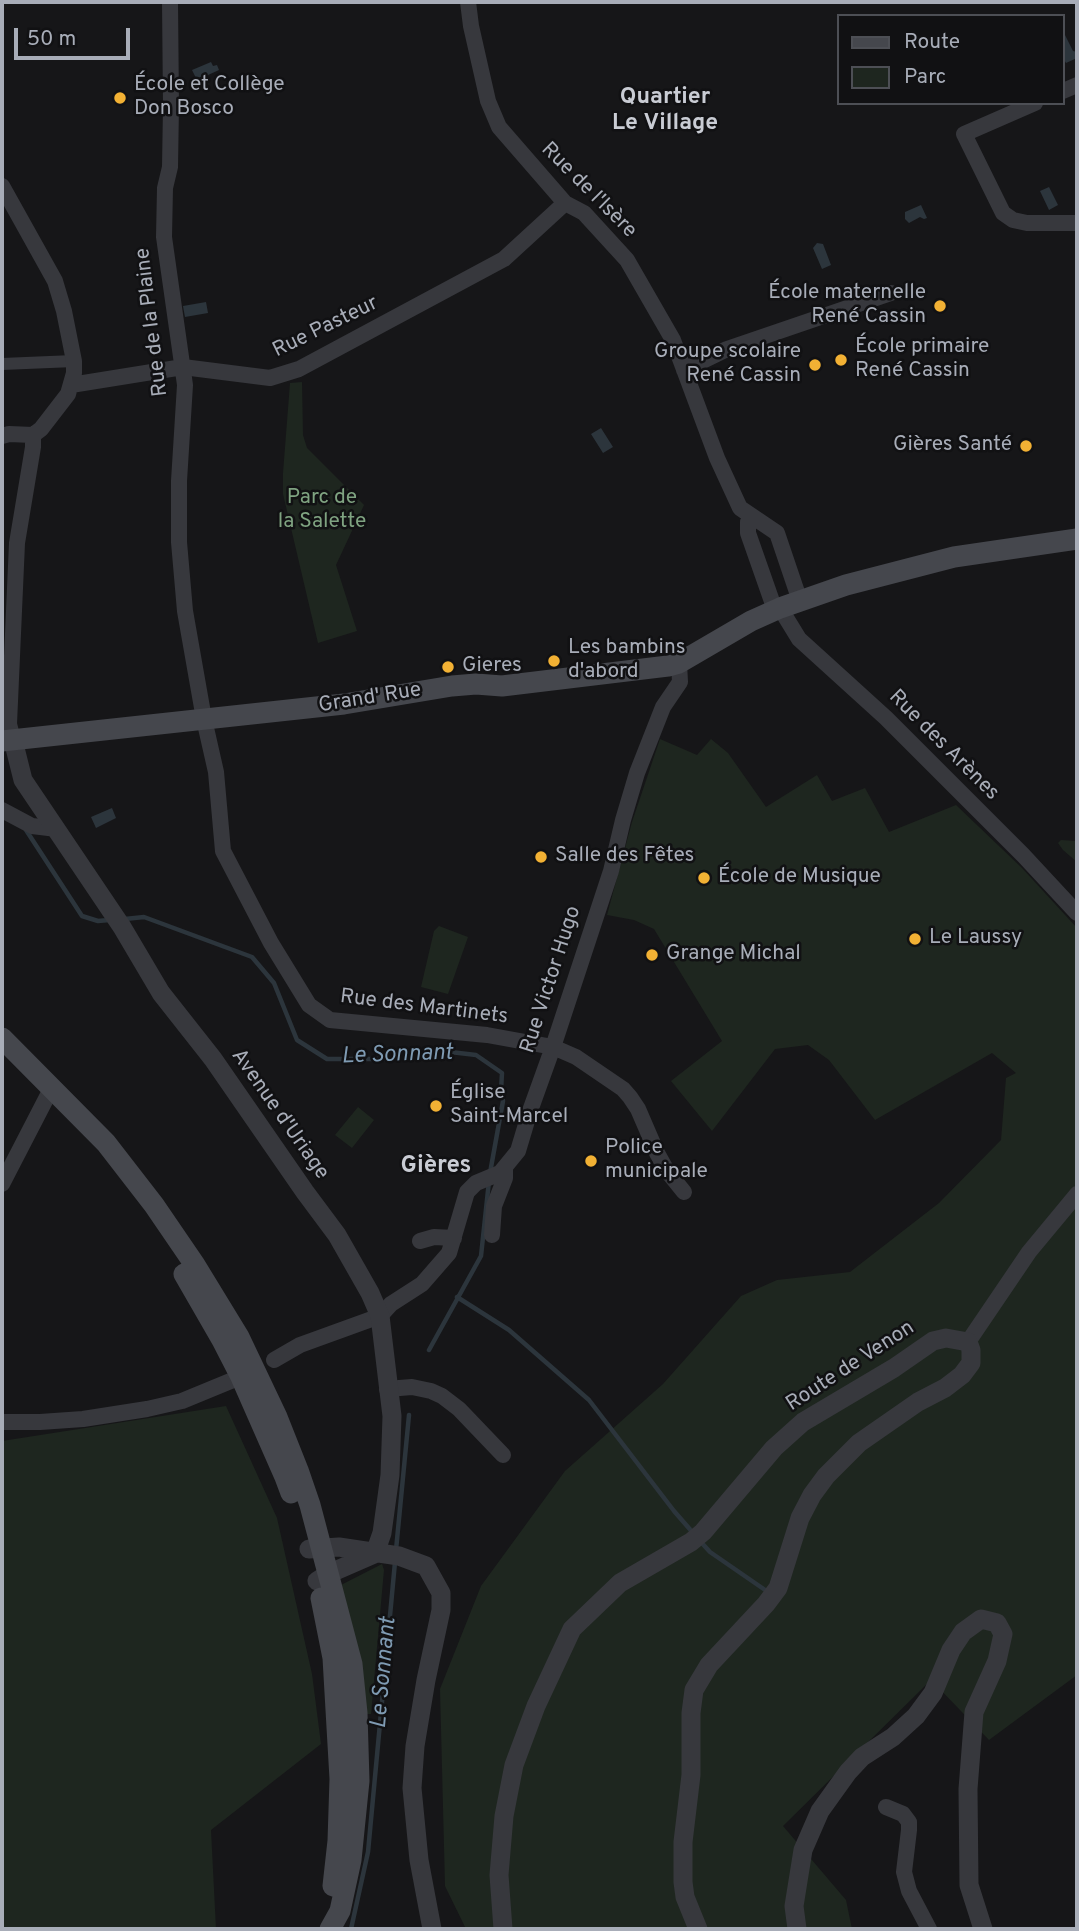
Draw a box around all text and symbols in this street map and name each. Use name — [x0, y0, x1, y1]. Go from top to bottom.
scale bar — [18, 14, 133, 58]
legend — [838, 14, 1065, 105]
text: 50 m — [27, 26, 76, 53]
text: Route — [904, 29, 960, 56]
text: Parc — [904, 64, 946, 91]
place label: École et Collège Don Bosco — [134, 73, 285, 123]
district label: Quartier Le Village — [612, 84, 718, 138]
marker: École et Collège Don Bosco — [112, 90, 128, 106]
street label: Rue de l'Isère — [535, 138, 641, 244]
street label: Rue de la Plaine — [131, 246, 175, 398]
place label: École maternelle René Cassin — [768, 281, 926, 331]
street label: Rue Pasteur — [269, 292, 383, 364]
marker: École maternelle René Cassin — [932, 298, 948, 314]
place label: École primaire René Cassin — [855, 335, 989, 385]
place label: Groupe scolaire René Cassin — [654, 340, 801, 390]
marker: École primaire René Cassin — [833, 352, 849, 368]
marker: Groupe scolaire René Cassin — [807, 357, 823, 373]
place label: Gières Santé — [893, 433, 1012, 459]
marker: Gières Santé — [1018, 438, 1034, 454]
park label: Parc de la Salette — [278, 486, 366, 536]
place label: Les bambins d'abord — [568, 636, 686, 686]
marker: Les bambins d'abord — [546, 653, 562, 669]
place label: Gieres — [462, 654, 522, 680]
marker: Gieres — [440, 659, 456, 675]
street label: Grand' Rue — [317, 678, 423, 720]
street label: Rue des Arènes — [882, 685, 1004, 807]
place label: Salle des Fêtes — [555, 844, 694, 870]
marker: Salle des Fêtes — [533, 849, 549, 865]
place label: École de Musique — [718, 865, 881, 891]
marker: École de Musique — [696, 870, 712, 886]
street label: Rue Victor Hugo — [516, 903, 588, 1057]
place label: Le Laussy — [929, 926, 1022, 952]
marker: Le Laussy — [907, 931, 923, 947]
place label: Grange Michal — [666, 942, 801, 968]
marker: Grange Michal — [644, 947, 660, 963]
street label: Rue des Martinets — [339, 985, 509, 1031]
water label: Le Sonnant — [341, 1040, 453, 1072]
street label: Avenue d'Uriage — [225, 1045, 333, 1185]
place label: Église Saint-Marcel — [450, 1081, 568, 1131]
marker: Église Saint-Marcel — [428, 1098, 444, 1114]
place label: Police municipale — [605, 1136, 708, 1186]
district label: Gières — [401, 1153, 471, 1181]
marker: Police municipale — [583, 1153, 599, 1169]
street label: Route de Venon — [782, 1316, 920, 1418]
water label: Le Sonnant — [366, 1616, 404, 1730]

